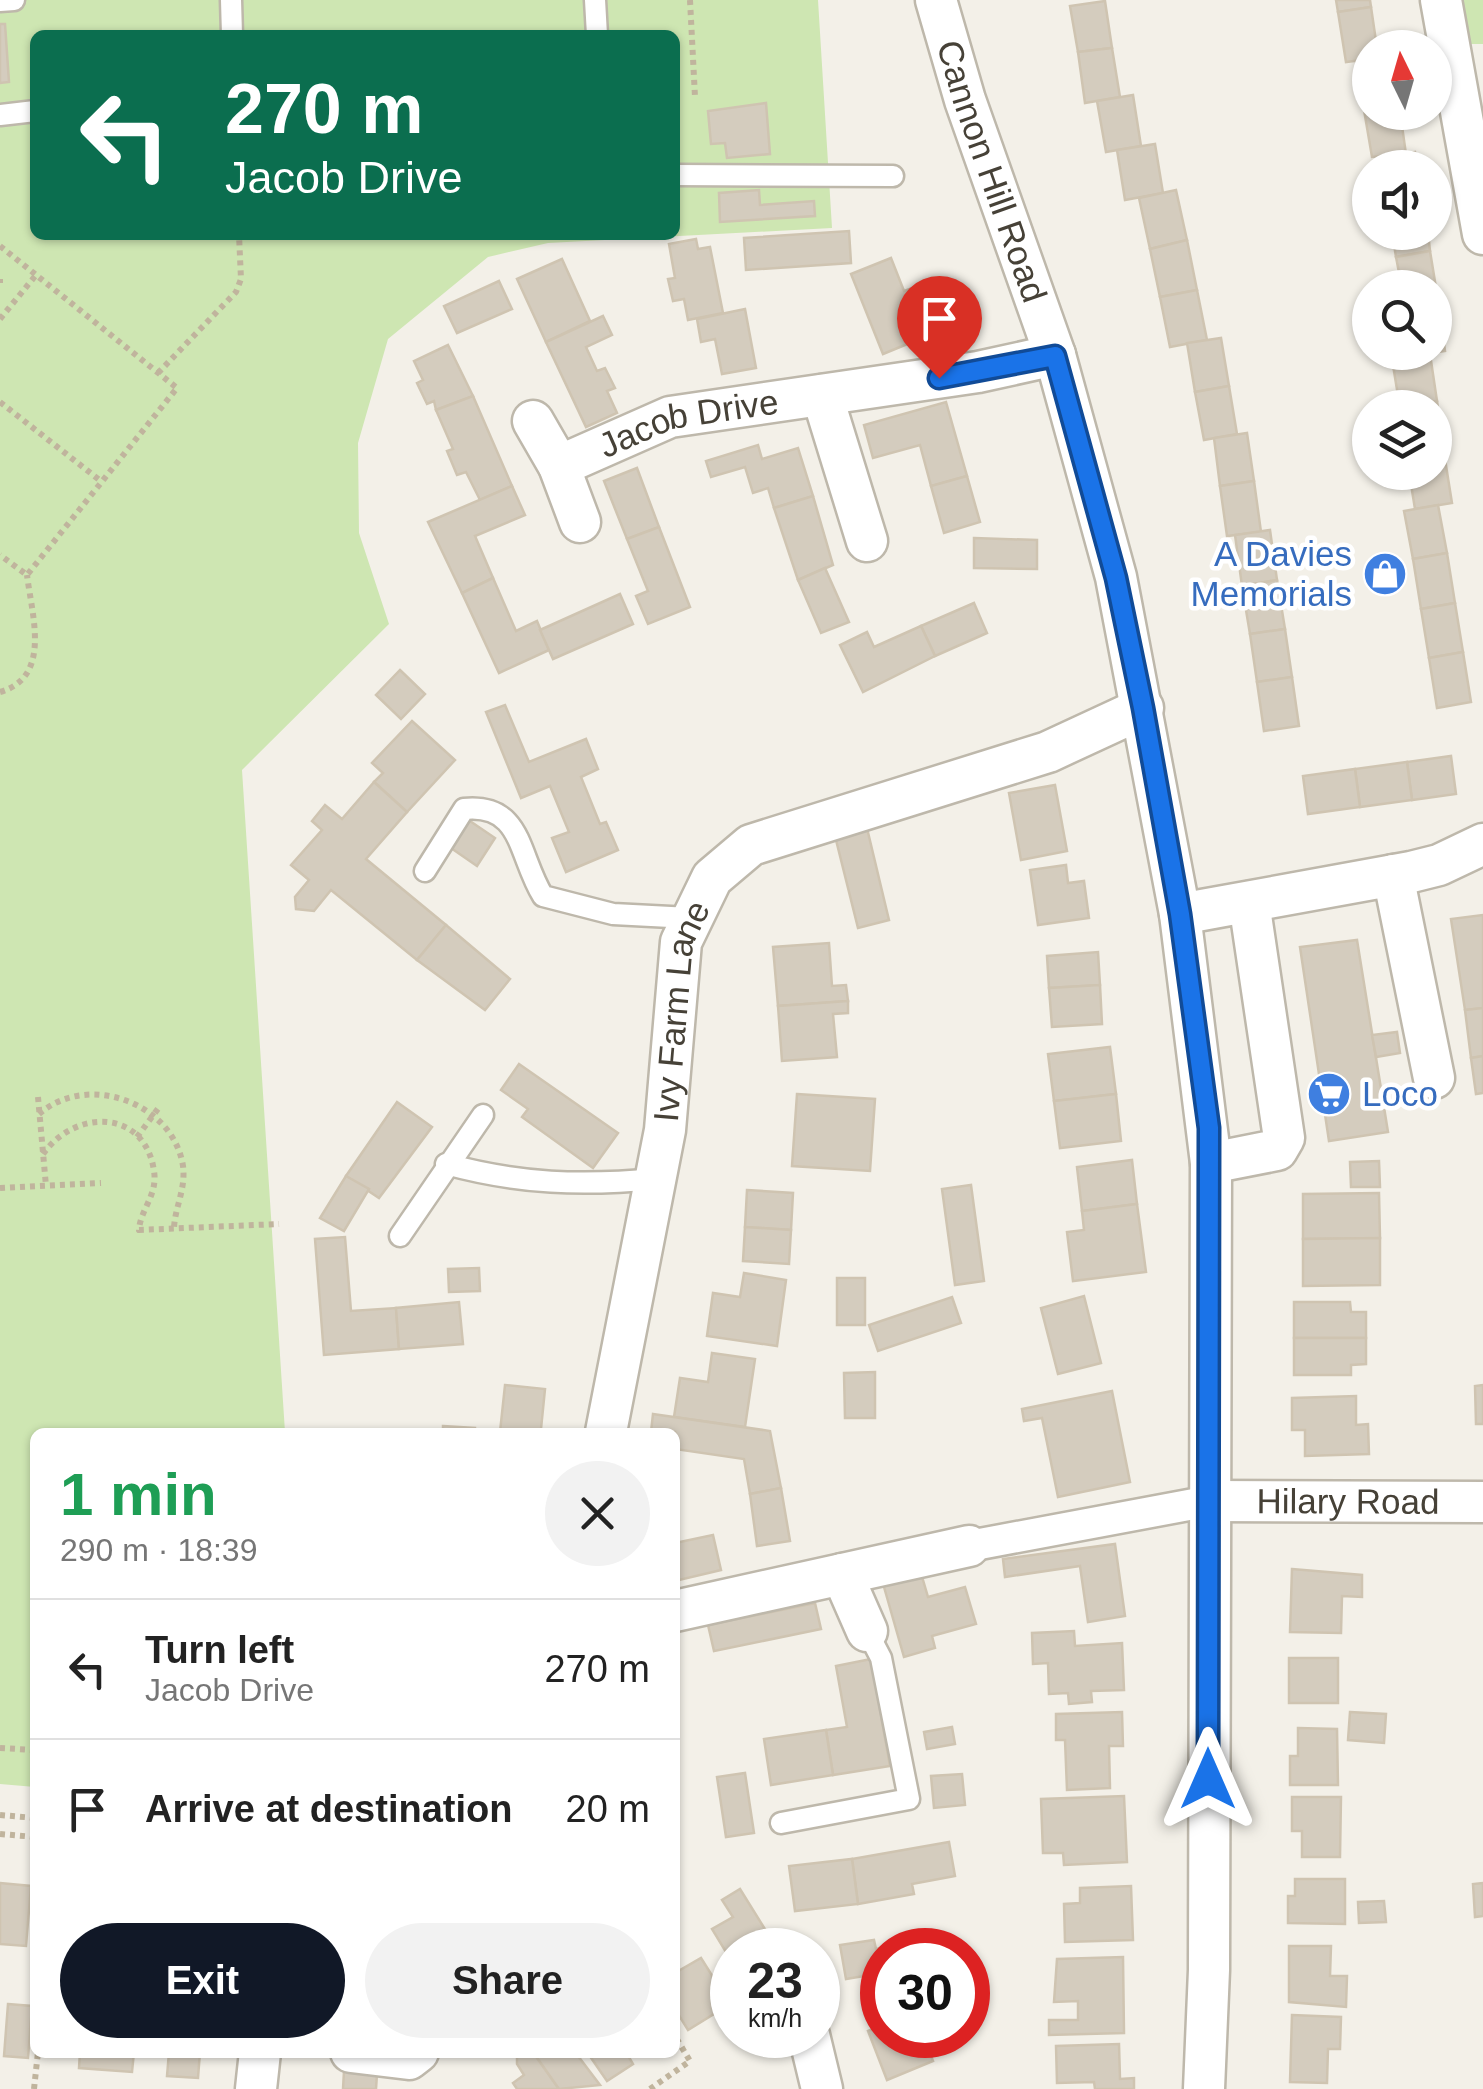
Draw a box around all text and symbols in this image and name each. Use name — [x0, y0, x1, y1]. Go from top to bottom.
north arrow — [1352, 30, 1452, 130]
map controls — [1352, 30, 1452, 490]
street label: Cannon Hill Road — [930, 36, 1055, 307]
icon: left — [60, 70, 190, 200]
text: 270 m — [225, 70, 423, 148]
button: sound — [1352, 150, 1452, 250]
text: Jacob Drive — [225, 152, 463, 203]
button: search — [1352, 270, 1452, 370]
pin — [897, 276, 982, 379]
icon: arrive — [912, 291, 967, 346]
street label: Jacob Drive — [593, 381, 781, 465]
button: layers — [1352, 390, 1452, 490]
place label: A Davies Memorials — [1191, 534, 1352, 613]
shop icon: A Davies Memorials — [1362, 551, 1408, 597]
street label: Ivy Farm Lane — [646, 894, 717, 1123]
supermarket icon: Loco — [1306, 1071, 1352, 1117]
place label: Loco — [1362, 1074, 1438, 1113]
text: 1 min — [60, 1461, 217, 1528]
button: close — [545, 1461, 650, 1566]
street label: Hilary Road — [1256, 1481, 1440, 1521]
text: 290 m · 18:39 — [60, 1532, 257, 1568]
text: Turn left — [145, 1629, 294, 1671]
icon: left — [60, 1642, 115, 1697]
text: 270 m — [544, 1648, 650, 1690]
text: Jacob Drive — [145, 1672, 314, 1708]
position arrow — [1156, 1727, 1260, 1831]
icon: arrive — [60, 1782, 115, 1837]
text: Arrive at destination — [145, 1788, 512, 1830]
text: 20 m — [566, 1788, 650, 1830]
button: Exit — [60, 1923, 345, 2038]
button: Share — [365, 1923, 650, 2038]
speed limit sign: 30 — [860, 1928, 990, 2058]
text: 23 — [747, 1953, 803, 2009]
text: km/h — [748, 2004, 802, 2032]

